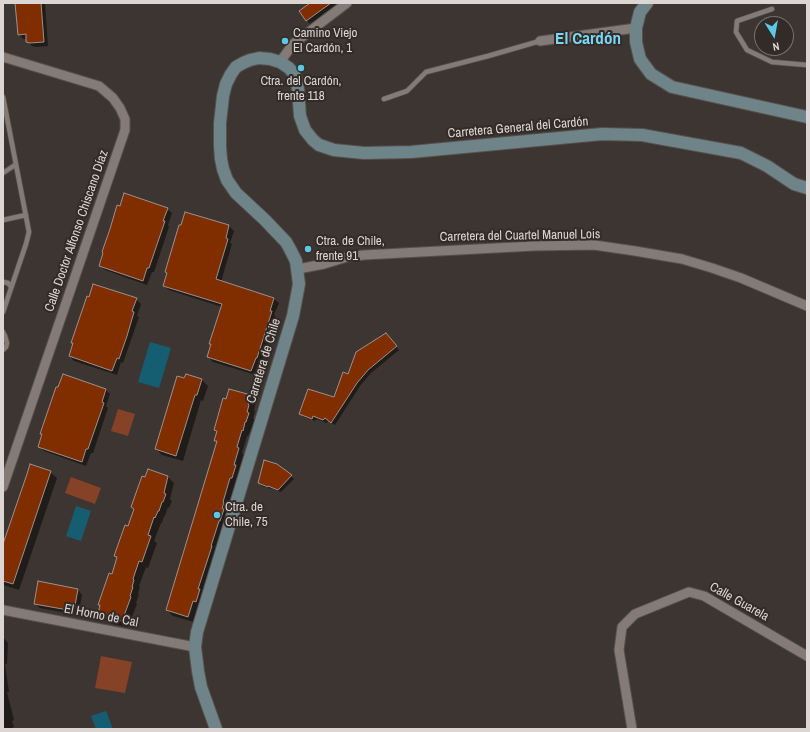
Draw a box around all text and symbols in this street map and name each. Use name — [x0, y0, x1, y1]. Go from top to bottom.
north arrow — [754, 16, 794, 56]
place label: Camino Viejo El Cardón, 1 — [293, 26, 357, 57]
district label: El Cardón — [555, 29, 621, 49]
marker: Camino Viejo El Cardón, 1 — [280, 36, 290, 46]
text: N — [772, 39, 781, 54]
marker: Ctra. del Cardón, frente 118 — [296, 63, 306, 73]
place label: Ctra. del Cardón, frente 118 — [260, 74, 342, 105]
street label: Carretera General del Cardón — [447, 114, 589, 142]
street label: Calle Doctor Alfonso Chiscano Díaz — [42, 148, 112, 314]
street label: Carretera del Cuartel Manuel Lois — [440, 227, 600, 245]
place label: Ctra. de Chile, frente 91 — [316, 234, 385, 265]
marker: Ctra. de Chile, frente 91 — [303, 244, 313, 254]
street label: Carretera de Chile — [244, 317, 284, 405]
place label: Ctra. de Chile, 75 — [225, 500, 268, 531]
marker: Ctra. de Chile, 75 — [212, 510, 222, 520]
street label: Calle Guarela — [707, 579, 771, 625]
street label: El Horno de Cal — [63, 601, 139, 631]

